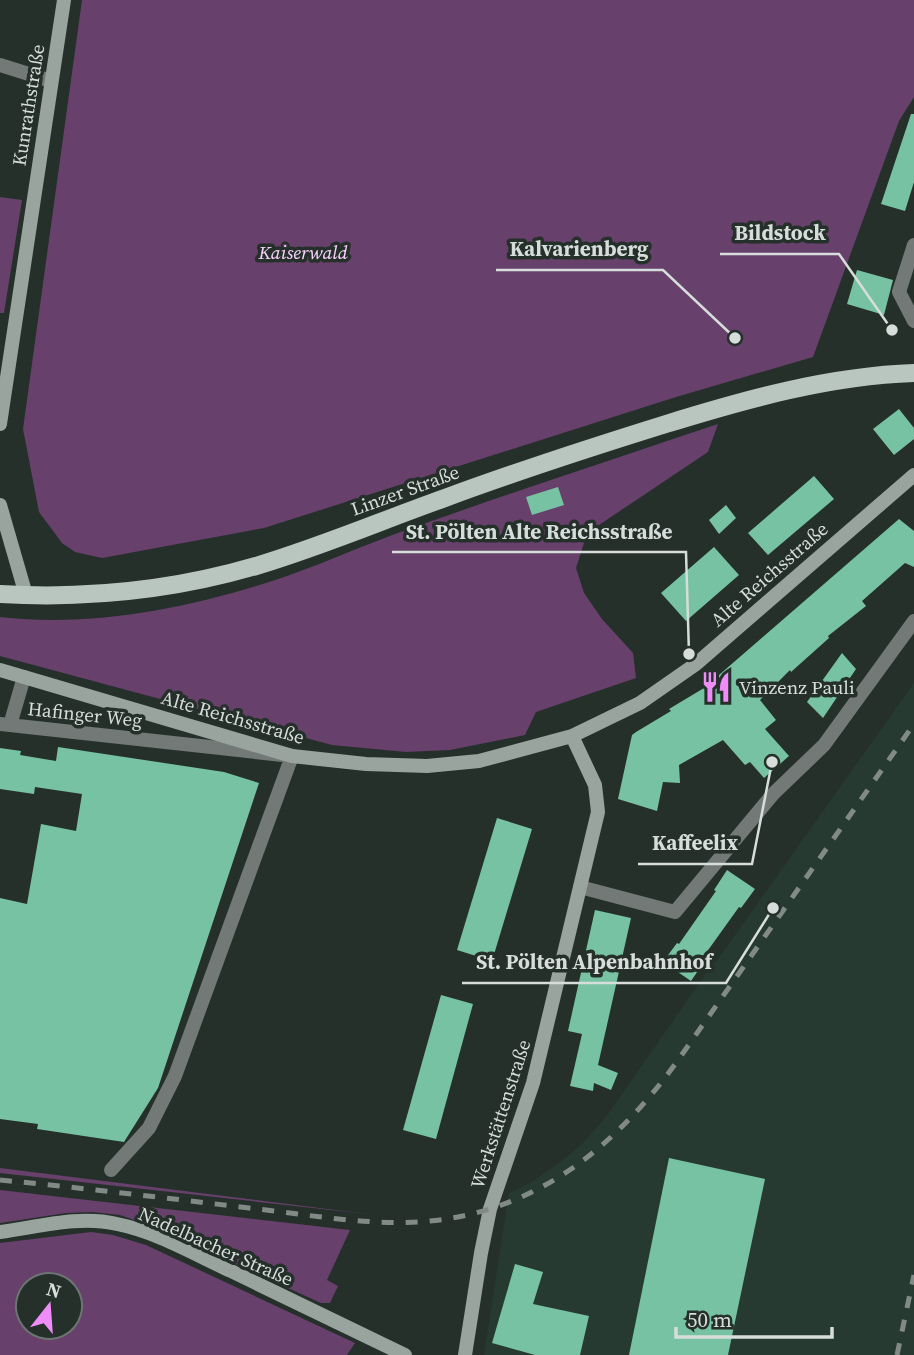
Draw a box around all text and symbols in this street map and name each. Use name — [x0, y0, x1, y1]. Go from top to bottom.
street label: Kunrathstraße — [6, 42, 50, 168]
callout: Bildstock — [720, 212, 839, 254]
text: Bildstock — [734, 218, 826, 247]
callout: Kalvarienberg — [496, 228, 663, 270]
text: Kalvarienberg — [510, 234, 649, 263]
park label: Kaiserwald — [257, 239, 348, 265]
street label: Linzer Straße — [347, 458, 463, 522]
callout: St. Pölten Alte Reichsstraße — [392, 510, 686, 552]
street label: Alte Reichsstraße — [705, 516, 833, 632]
text: St. Pölten Alte Reichsstraße — [406, 517, 672, 546]
restaurant icon: Vinzenz Pauli — [699, 670, 733, 704]
place label: Vinzenz Pauli — [739, 674, 855, 700]
street label: Alte Reichsstraße — [158, 684, 308, 750]
street label: Hafinger Weg — [26, 695, 144, 733]
callout: Kaffeelix — [638, 822, 752, 864]
text: Kaffeelix — [652, 828, 738, 857]
callout: St. Pölten Alpenbahnhof — [462, 941, 726, 983]
text: St. Pölten Alpenbahnhof — [476, 947, 714, 976]
street label: Werkstättenstraße — [464, 1036, 536, 1192]
street label: Nadelbacher Straße — [135, 1200, 297, 1292]
north arrow — [14, 1271, 84, 1341]
text: N — [44, 1275, 65, 1304]
scale bar — [676, 1296, 832, 1340]
text: 50 m — [687, 1305, 732, 1334]

